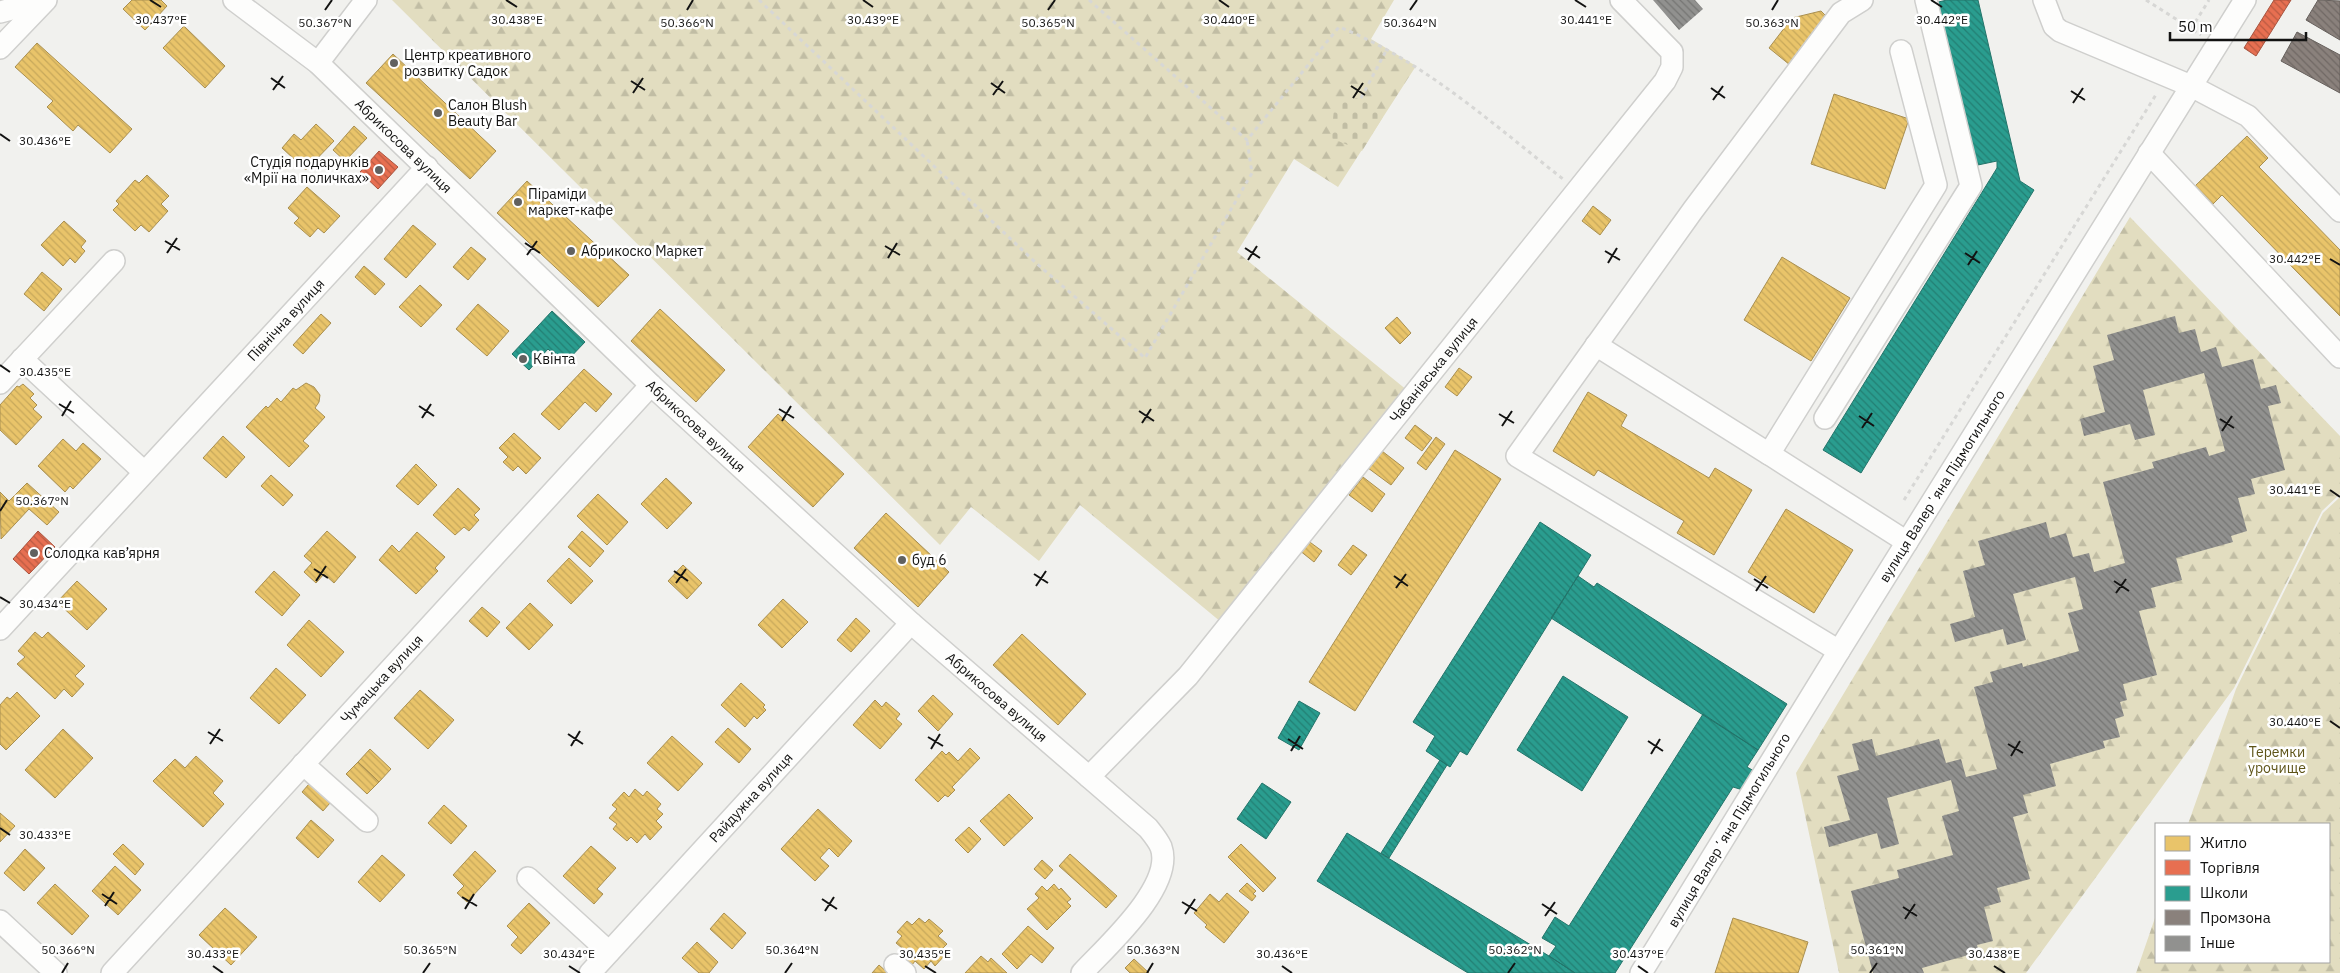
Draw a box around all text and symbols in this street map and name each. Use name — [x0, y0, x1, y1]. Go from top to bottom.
scale bar — [2170, 10, 2306, 42]
text: 30.437°E — [135, 12, 187, 27]
text: 30.438°E — [491, 12, 543, 27]
text: 30.439°E — [847, 12, 899, 27]
text: 30.440°E — [1203, 12, 1255, 27]
text: 30.441°E — [1560, 12, 1612, 27]
text: 30.442°E — [1916, 12, 1968, 27]
text: 50.367°N — [298, 15, 352, 30]
text: 50.366°N — [660, 15, 714, 30]
text: 50.365°N — [1021, 15, 1075, 30]
text: 50.364°N — [1383, 15, 1437, 30]
text: 50.363°N — [1745, 15, 1799, 30]
text: 50 m — [2178, 17, 2213, 36]
place label: Центр креативного розвитку Садок — [404, 46, 531, 80]
marker: Центр креативного розвитку Садок — [388, 57, 400, 69]
street label: Абрикосова вулиця — [351, 95, 456, 197]
place label: Салон Blush Beauty Bar — [448, 96, 527, 130]
marker: Салон Blush Beauty Bar — [432, 107, 444, 119]
text: 30.436°E — [19, 133, 71, 148]
place label: Студія подарунків «Мрії на поличках» — [244, 153, 369, 187]
marker: Студія подарунків «Мрії на поличках» — [373, 164, 385, 176]
place label: Піраміди маркет-кафе — [528, 185, 614, 219]
marker: Піраміди маркет-кафе — [512, 196, 524, 208]
place label: Абрикоско Маркет — [581, 242, 704, 260]
marker: Абрикоско Маркет — [565, 245, 577, 257]
text: 30.442°E — [2269, 251, 2321, 266]
street label: Північна вулиця — [243, 275, 328, 365]
street label: Чабанівська вулиця — [1386, 313, 1481, 426]
place label: Квінта — [533, 350, 576, 368]
marker: Квінта — [517, 353, 529, 365]
text: 30.435°E — [19, 364, 71, 379]
street label: Абрикосова вулиця — [642, 376, 749, 476]
street label: вулиця Валерʼяна Підмогильного — [1875, 386, 2009, 586]
text: 30.441°E — [2269, 482, 2321, 497]
text: 50.367°N — [15, 493, 69, 508]
place label: Солодка кав’ярня — [44, 544, 160, 562]
marker: Солодка кав’ярня — [28, 547, 40, 559]
place label: буд 6 — [912, 551, 947, 569]
marker: буд 6 — [896, 554, 908, 566]
text: 30.434°E — [19, 596, 71, 611]
street label: Чумацька вулиця — [337, 631, 427, 727]
street label: Абрикосова вулиця — [942, 648, 1051, 746]
text: 30.440°E — [2269, 714, 2321, 729]
street label: вулиця Валерʼяна Підмогильного — [1664, 729, 1794, 930]
park label: Теремки урочище — [2248, 743, 2306, 777]
street label: Райдужна вулиця — [705, 749, 797, 846]
legend — [2155, 823, 2330, 963]
text: 30.433°E — [19, 827, 71, 842]
text: Житло — [2200, 833, 2247, 852]
text: Торгівля — [2200, 858, 2260, 877]
text: Школи — [2200, 883, 2248, 902]
text: Промзона — [2200, 908, 2271, 927]
text: Інше — [2200, 933, 2235, 952]
text: 50.366°N — [41, 942, 95, 957]
text: 50.365°N — [403, 942, 457, 957]
text: 50.364°N — [765, 942, 819, 957]
text: 50.363°N — [1126, 942, 1180, 957]
text: 50.362°N — [1488, 942, 1542, 957]
text: 50.361°N — [1850, 942, 1904, 957]
text: 30.433°E — [187, 946, 239, 961]
text: 30.434°E — [543, 946, 595, 961]
text: 30.435°E — [899, 946, 951, 961]
text: 30.436°E — [1256, 946, 1308, 961]
text: 30.437°E — [1612, 946, 1664, 961]
text: 30.438°E — [1968, 946, 2020, 961]

